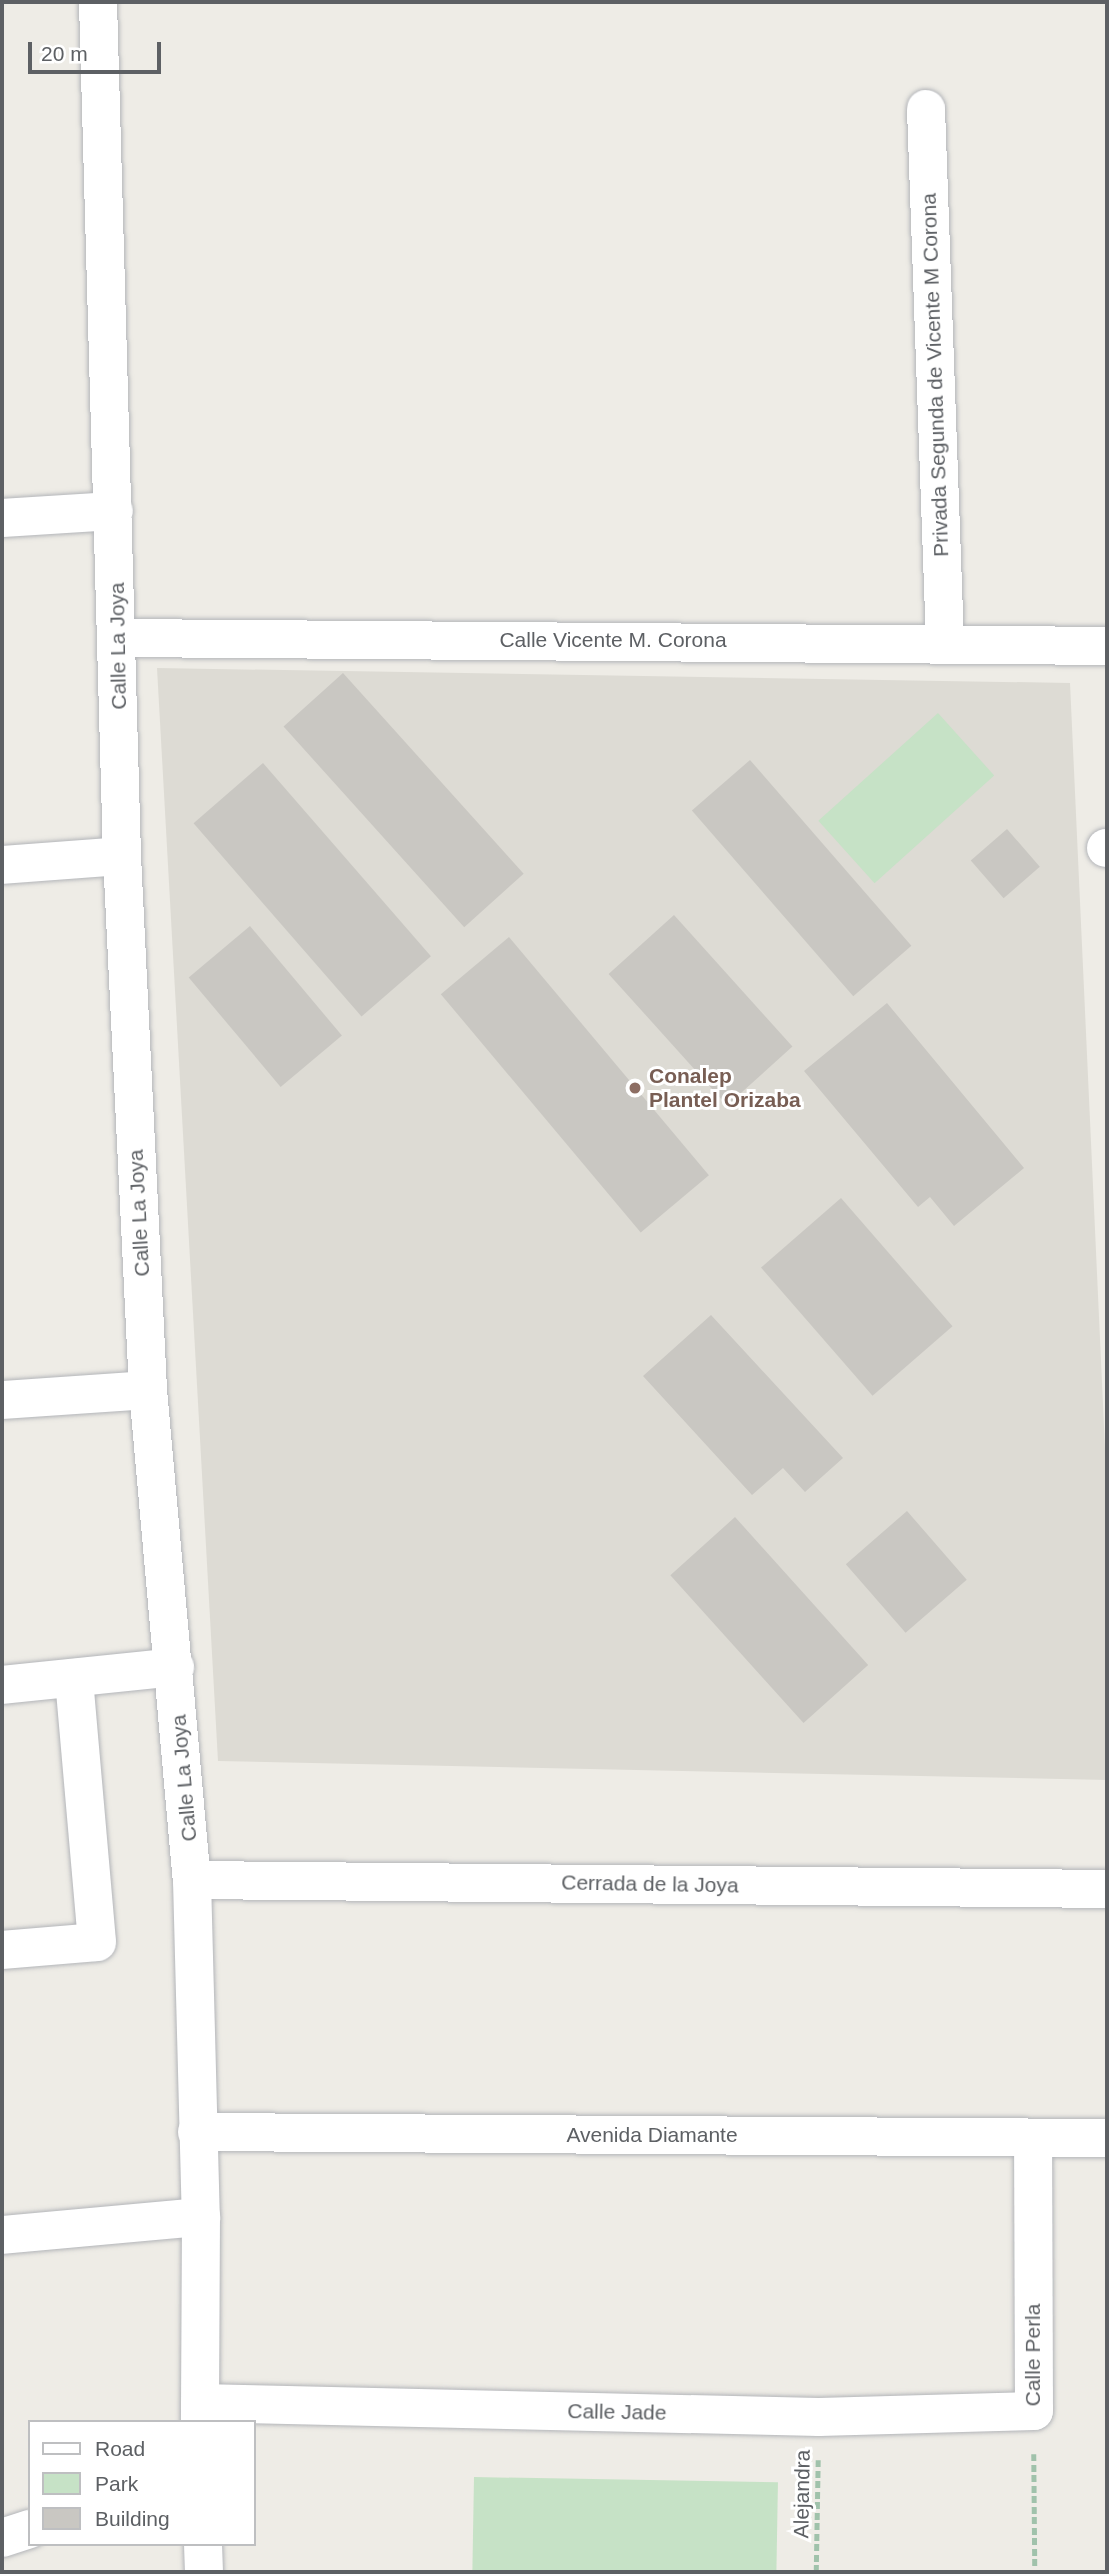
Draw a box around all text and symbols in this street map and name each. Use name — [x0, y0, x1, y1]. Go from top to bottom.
scale bar — [32, 28, 164, 72]
text: 20 m — [41, 42, 88, 65]
street label: Privada Segunda de Vicente M Corona — [916, 193, 954, 557]
street label: Calle La Joya — [104, 582, 132, 710]
street label: Calle Vicente M. Corona — [499, 627, 727, 653]
place label: Conalep Plantel Orizaba — [649, 1063, 801, 1113]
marker: Conalep Plantel Orizaba — [627, 1080, 643, 1096]
street label: Calle La Joya — [123, 1149, 155, 1277]
street label: Calle La Joya — [166, 1714, 202, 1842]
street label: Cerrada de la Joya — [561, 1870, 739, 1898]
street label: Avenida Diamante — [566, 2122, 738, 2148]
street label: Calle Perla — [1020, 2304, 1046, 2406]
street label: Calle Jade — [567, 2399, 667, 2425]
legend — [28, 2420, 256, 2546]
text: Road — [95, 2437, 145, 2460]
street label: Alejandra — [789, 2449, 815, 2539]
text: Park — [95, 2472, 138, 2495]
text: Building — [95, 2507, 170, 2530]

